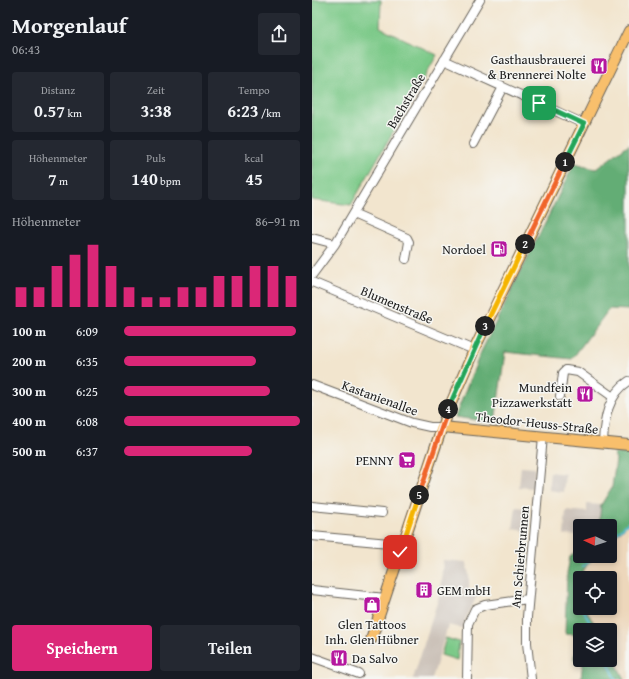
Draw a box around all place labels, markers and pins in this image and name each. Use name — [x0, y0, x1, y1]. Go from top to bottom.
place label: Gasthausbrauerei & Brennerei Nolte — [488, 50, 586, 84]
restaurant icon: Gasthausbrauerei & Brennerei Nolte — [589, 56, 609, 76]
pin — [522, 86, 556, 120]
pin: 1 — [555, 152, 575, 172]
pin: 2 — [515, 234, 535, 254]
fuel station icon: Nordoel — [489, 239, 509, 259]
place label: Nordoel — [442, 240, 486, 259]
pin: 3 — [475, 316, 495, 336]
place label: Mundfein Pizzawerkstatt — [492, 378, 573, 412]
restaurant icon: Mundfein Pizzawerkstatt — [575, 384, 595, 404]
pin: 4 — [438, 399, 458, 419]
supermarket icon: PENNY — [397, 450, 417, 470]
place label: PENNY — [356, 451, 394, 470]
pin: 5 — [409, 485, 429, 505]
pin — [383, 535, 417, 569]
building icon: GEM mbH — [414, 580, 434, 600]
place label: GEM mbH — [437, 581, 491, 600]
shop icon: Glen Tattoos Inh. Glen Hübner — [362, 595, 382, 615]
place label: Glen Tattoos Inh. Glen Hübner — [325, 615, 419, 649]
restaurant icon: Da Salvo — [329, 648, 349, 668]
place label: Da Salvo — [352, 649, 398, 668]

